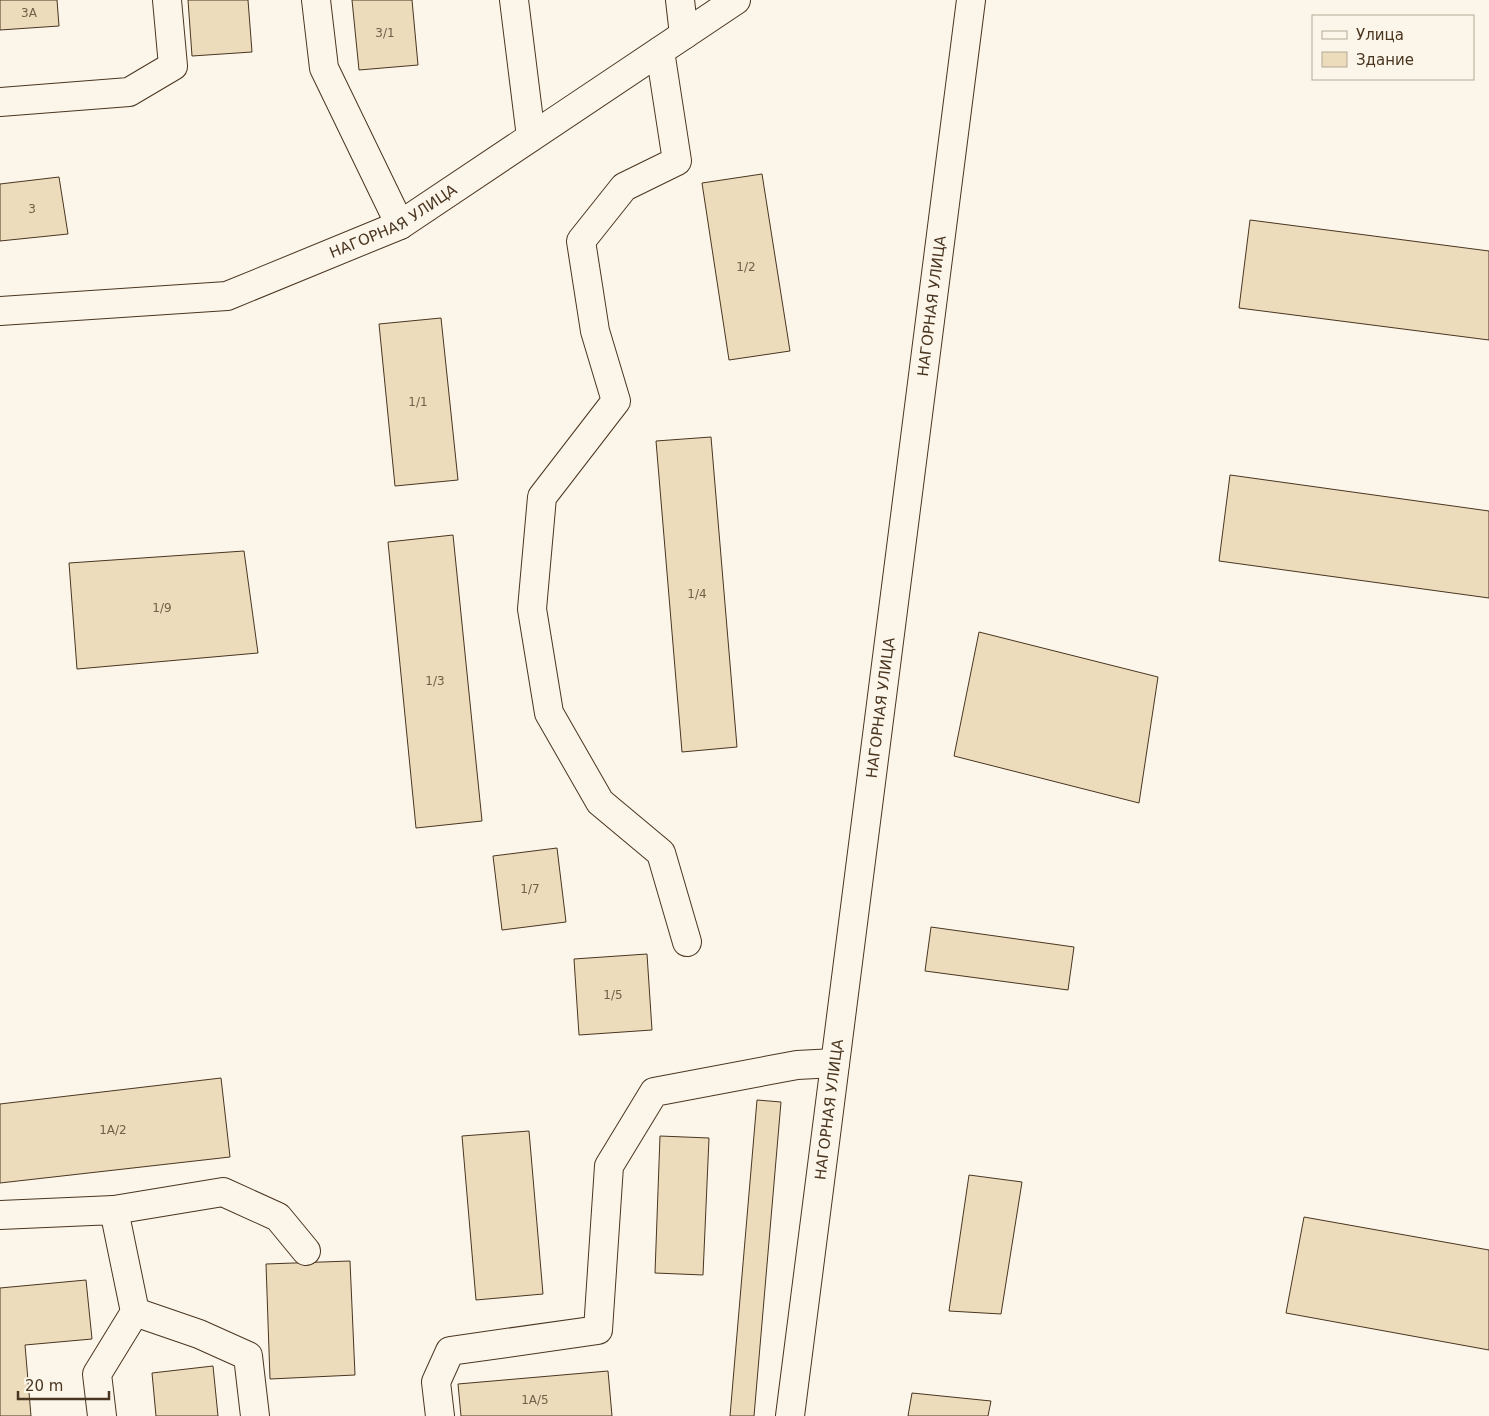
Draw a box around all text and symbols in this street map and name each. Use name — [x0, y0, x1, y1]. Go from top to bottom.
house number: 3А — [21, 6, 38, 20]
legend — [1312, 15, 1474, 80]
house number: 3/1 — [375, 26, 395, 40]
text: Улица — [1356, 26, 1404, 44]
text: Здание — [1356, 51, 1414, 69]
street label: НАГОРНАЯ УЛИЦА — [327, 180, 461, 262]
house number: 3 — [28, 202, 36, 216]
street label: НАГОРНАЯ УЛИЦА — [914, 234, 950, 378]
house number: 1/2 — [736, 260, 756, 274]
house number: 1/1 — [408, 395, 428, 409]
house number: 1/4 — [687, 587, 707, 601]
house number: 1/9 — [152, 601, 172, 615]
street label: НАГОРНАЯ УЛИЦА — [863, 636, 899, 779]
house number: 1/3 — [425, 674, 445, 688]
house number: 1/7 — [520, 882, 540, 896]
house number: 1/5 — [603, 988, 623, 1002]
street label: НАГОРНАЯ УЛИЦА — [811, 1037, 847, 1181]
house number: 1А/2 — [99, 1123, 127, 1137]
scale bar — [18, 1368, 109, 1400]
text: 20 m — [25, 1377, 63, 1395]
house number: 1А/5 — [521, 1393, 549, 1407]

